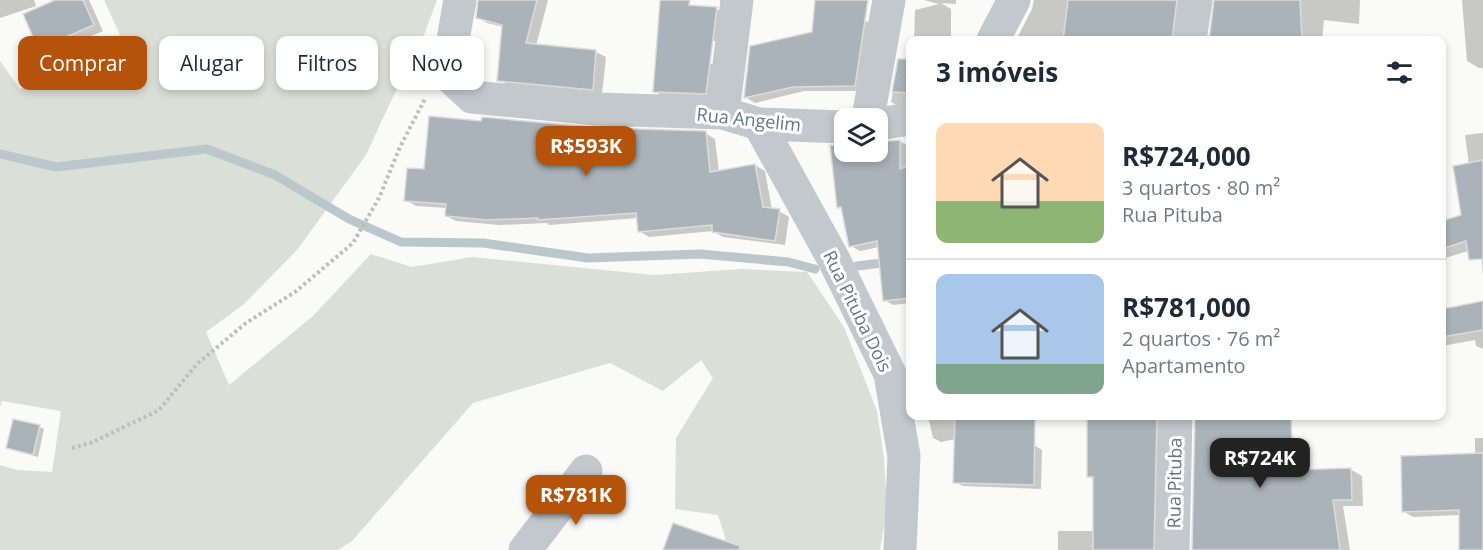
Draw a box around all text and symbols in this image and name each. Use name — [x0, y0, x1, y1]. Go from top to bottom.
chip: Comprar — [18, 36, 147, 90]
chip: Alugar — [159, 36, 264, 90]
chip: Filtros — [276, 36, 378, 90]
chip: Novo — [390, 36, 484, 90]
text: 3 imóveis — [936, 54, 1058, 90]
icon: filters — [1383, 56, 1416, 89]
street label: Rua Angelim — [696, 102, 802, 136]
map controls — [834, 108, 888, 162]
button: layers — [834, 108, 888, 162]
pin: R$593K — [537, 126, 635, 177]
text: R$593K — [550, 132, 622, 159]
text: R$724,000 — [1122, 138, 1251, 174]
icon: home — [984, 147, 1056, 219]
text: 3 quartos · 80 m² — [1122, 174, 1280, 201]
text: Rua Pituba — [1122, 201, 1223, 228]
street label: Rua Pituba Dois — [818, 246, 898, 376]
text: R$781,000 — [1122, 289, 1251, 325]
icon: home — [984, 298, 1056, 370]
text: 2 quartos · 76 m² — [1122, 325, 1280, 352]
text: Apartamento — [1122, 352, 1246, 379]
street label: Rua Pituba — [1161, 437, 1187, 529]
pin: R$724K — [1211, 438, 1309, 489]
text: R$724K — [1224, 444, 1296, 471]
pin: R$781K — [527, 475, 625, 526]
text: R$781K — [540, 481, 612, 508]

